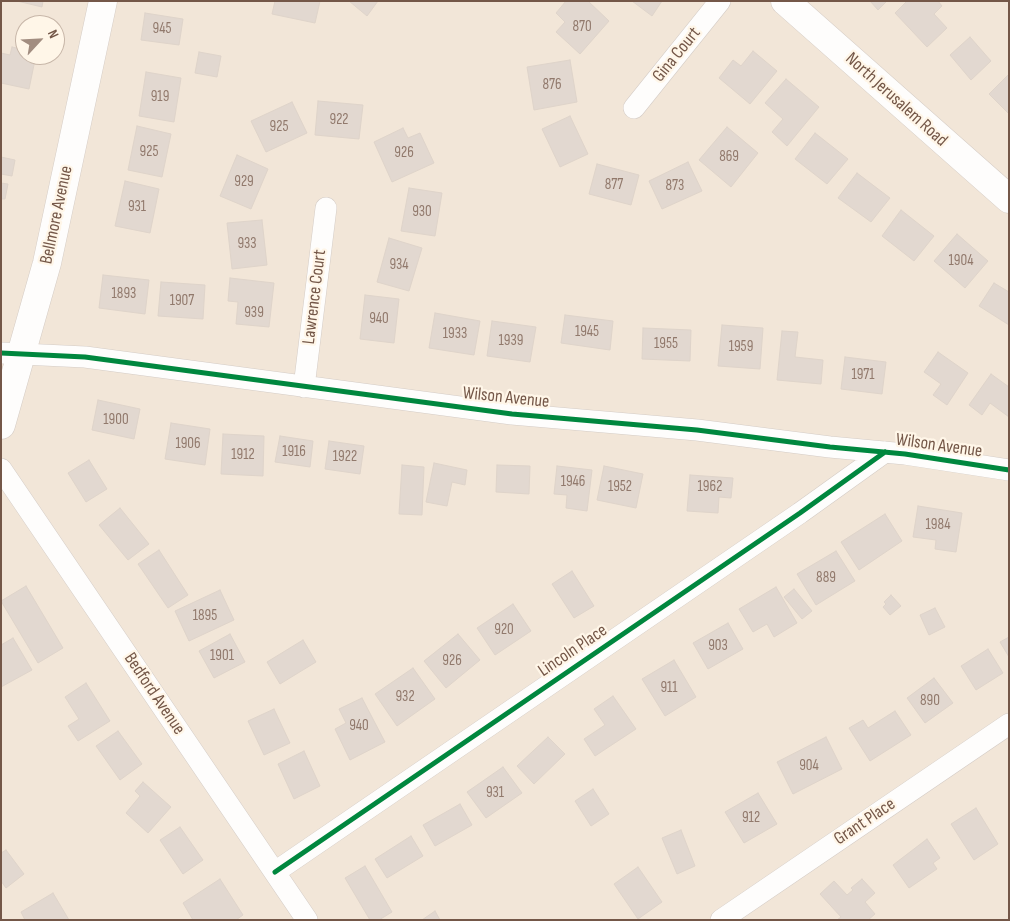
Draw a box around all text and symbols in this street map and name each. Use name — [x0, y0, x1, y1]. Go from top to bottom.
north arrow — [15, 15, 65, 65]
house number: 870 — [572, 18, 592, 36]
house number: 945 — [153, 20, 171, 38]
street label: Gina Court — [648, 23, 706, 87]
text: N — [44, 27, 62, 41]
street label: North Jerusalem Road — [840, 48, 952, 152]
house number: 876 — [542, 76, 562, 94]
house number: 919 — [151, 88, 169, 106]
house number: 922 — [329, 111, 349, 129]
house number: 925 — [270, 118, 288, 136]
house number: 925 — [140, 143, 158, 161]
house number: 926 — [394, 144, 414, 162]
house number: 869 — [719, 148, 739, 166]
street label: Bellmore Avenue — [36, 164, 78, 266]
house number: 929 — [234, 173, 254, 191]
house number: 877 — [605, 176, 623, 194]
house number: 873 — [666, 177, 684, 195]
house number: 931 — [128, 198, 146, 216]
house number: 930 — [412, 203, 432, 221]
house number: 933 — [237, 235, 257, 253]
street label: Lawrence Court — [298, 249, 332, 345]
house number: 1904 — [949, 252, 973, 270]
house number: 934 — [389, 256, 409, 274]
house number: 1893 — [112, 285, 136, 303]
house number: 1907 — [170, 292, 194, 310]
house number: 939 — [244, 304, 264, 322]
house number: 940 — [369, 310, 389, 328]
house number: 1945 — [575, 323, 599, 341]
house number: 1933 — [443, 325, 467, 343]
house number: 1939 — [499, 332, 523, 350]
house number: 1955 — [654, 335, 678, 353]
house number: 1959 — [729, 338, 753, 356]
house number: 1971 — [851, 366, 875, 384]
street label: Wilson Avenue — [462, 383, 550, 413]
house number: 1900 — [103, 411, 129, 429]
street label: Wilson Avenue — [894, 429, 984, 463]
house number: 1906 — [175, 435, 201, 453]
house number: 1916 — [282, 443, 306, 461]
house number: 1912 — [231, 446, 255, 464]
house number: 1922 — [333, 448, 357, 466]
house number: 1946 — [561, 473, 585, 491]
house number: 1952 — [608, 478, 632, 496]
house number: 1962 — [698, 478, 722, 496]
house number: 1984 — [925, 516, 951, 534]
house number: 889 — [816, 569, 836, 587]
house number: 1895 — [193, 607, 217, 625]
street label: Lincoln Place — [534, 620, 612, 682]
house number: 920 — [494, 621, 514, 639]
house number: 903 — [708, 637, 728, 655]
house number: 1901 — [210, 647, 234, 665]
street label: Bedford Avenue — [119, 649, 189, 739]
house number: 926 — [442, 652, 462, 670]
house number: 911 — [660, 679, 678, 697]
house number: 932 — [395, 688, 415, 706]
house number: 890 — [920, 692, 940, 710]
house number: 940 — [349, 717, 369, 735]
house number: 904 — [799, 757, 819, 775]
house number: 931 — [486, 784, 504, 802]
street label: Grant Place — [830, 794, 900, 850]
house number: 912 — [742, 809, 760, 827]

